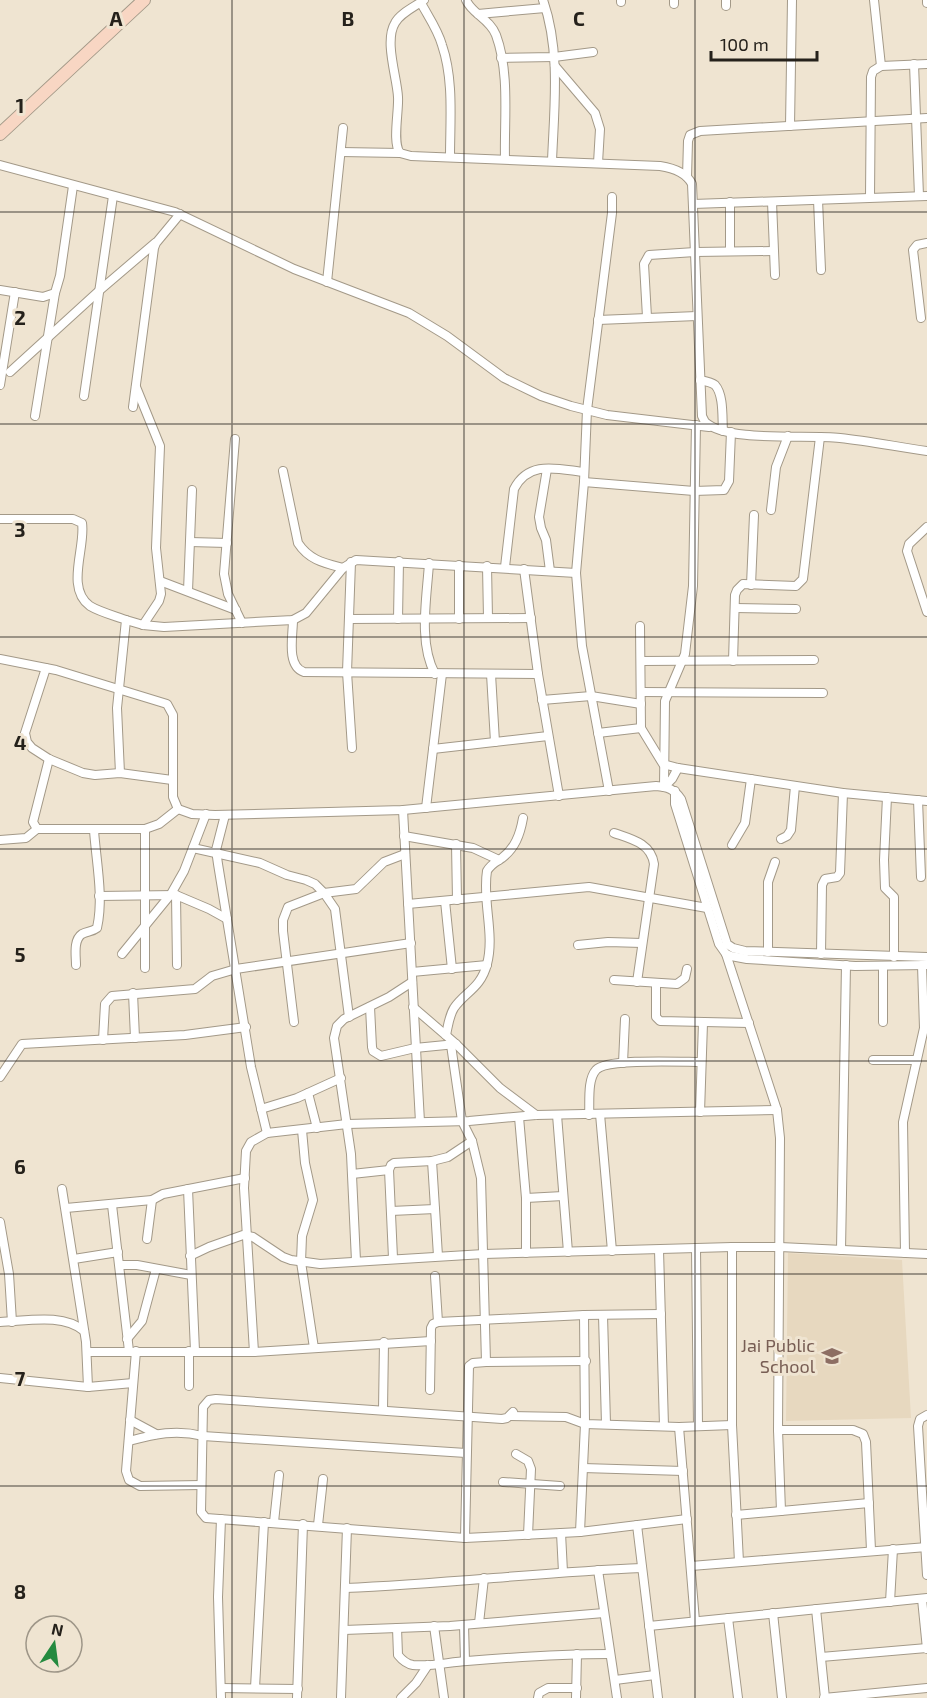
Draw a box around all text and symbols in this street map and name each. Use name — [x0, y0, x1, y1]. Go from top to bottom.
text: A — [109, 6, 123, 30]
text: B — [342, 6, 354, 30]
text: C — [573, 6, 585, 30]
scale bar — [711, 24, 818, 62]
text: 100 m — [720, 33, 769, 55]
text: 1 — [16, 93, 24, 117]
text: 2 — [14, 305, 26, 329]
text: 3 — [14, 517, 26, 541]
text: 4 — [14, 730, 27, 754]
text: 5 — [14, 942, 26, 966]
text: 6 — [14, 1154, 26, 1178]
place label: Jai Public School — [741, 1334, 816, 1377]
school or university icon: Jai Public School — [820, 1344, 844, 1368]
text: 7 — [15, 1366, 26, 1390]
text: 8 — [14, 1579, 26, 1603]
north arrow — [24, 1614, 84, 1674]
text: N — [50, 1618, 65, 1639]

